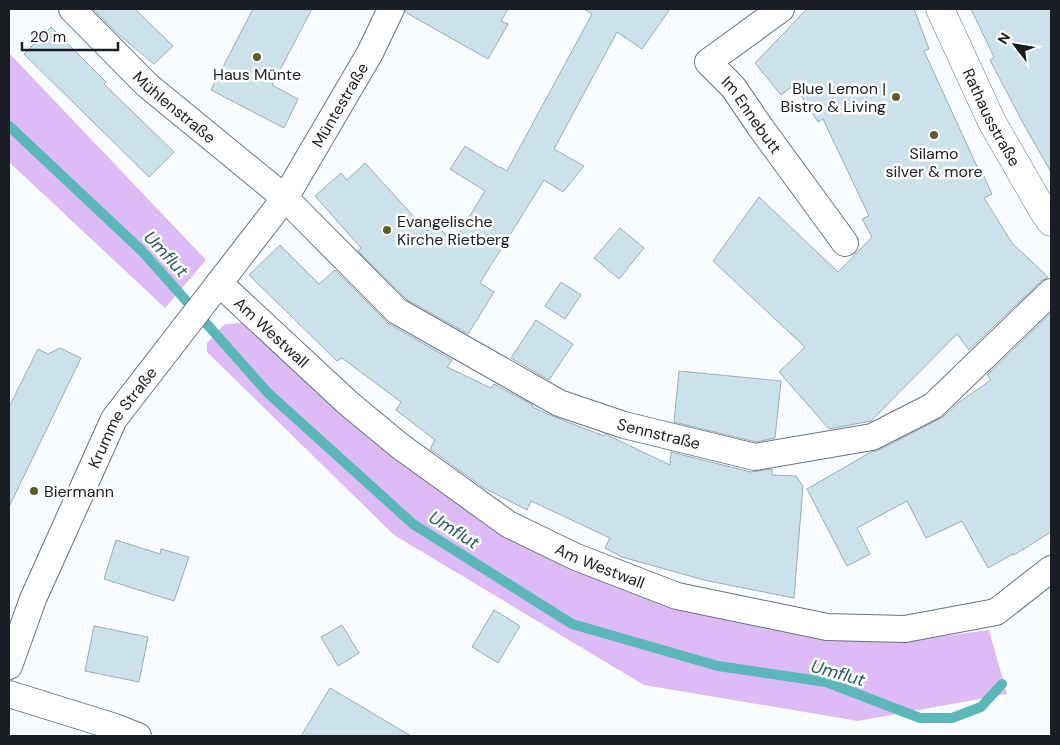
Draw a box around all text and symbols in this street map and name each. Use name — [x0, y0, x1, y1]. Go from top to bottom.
scale bar — [22, 20, 119, 52]
north arrow — [990, 20, 1040, 70]
text: 20 m — [30, 27, 66, 47]
text: N — [994, 29, 1014, 47]
marker: Haus Münte — [251, 51, 263, 63]
street label: Müntestraße — [307, 59, 373, 151]
place label: Haus Münte — [213, 64, 301, 85]
street label: Rathausstraße — [958, 65, 1026, 170]
street label: Mühlenstraße — [129, 66, 220, 148]
street label: Im Ennebutt — [717, 71, 787, 158]
place label: Blue Lemon | Bistro & Living — [781, 78, 886, 117]
marker: Blue Lemon | Bistro & Living — [890, 91, 902, 103]
marker: Silamo silver & more — [928, 129, 940, 141]
place label: Silamo silver & more — [885, 143, 983, 182]
place label: Evangelische Kirche Rietberg — [397, 211, 510, 250]
marker: Evangelische Kirche Rietberg — [381, 224, 393, 236]
water label: Umflut — [138, 226, 194, 283]
street label: Am Westwall — [230, 292, 314, 372]
street label: Krumme Straße — [83, 362, 161, 471]
street label: Sennstraße — [614, 413, 703, 454]
place label: Biermann — [44, 481, 114, 502]
marker: Biermann — [28, 485, 40, 497]
water label: Umflut — [424, 505, 485, 555]
street label: Am Westwall — [552, 538, 648, 593]
water label: Umflut — [808, 654, 869, 692]

